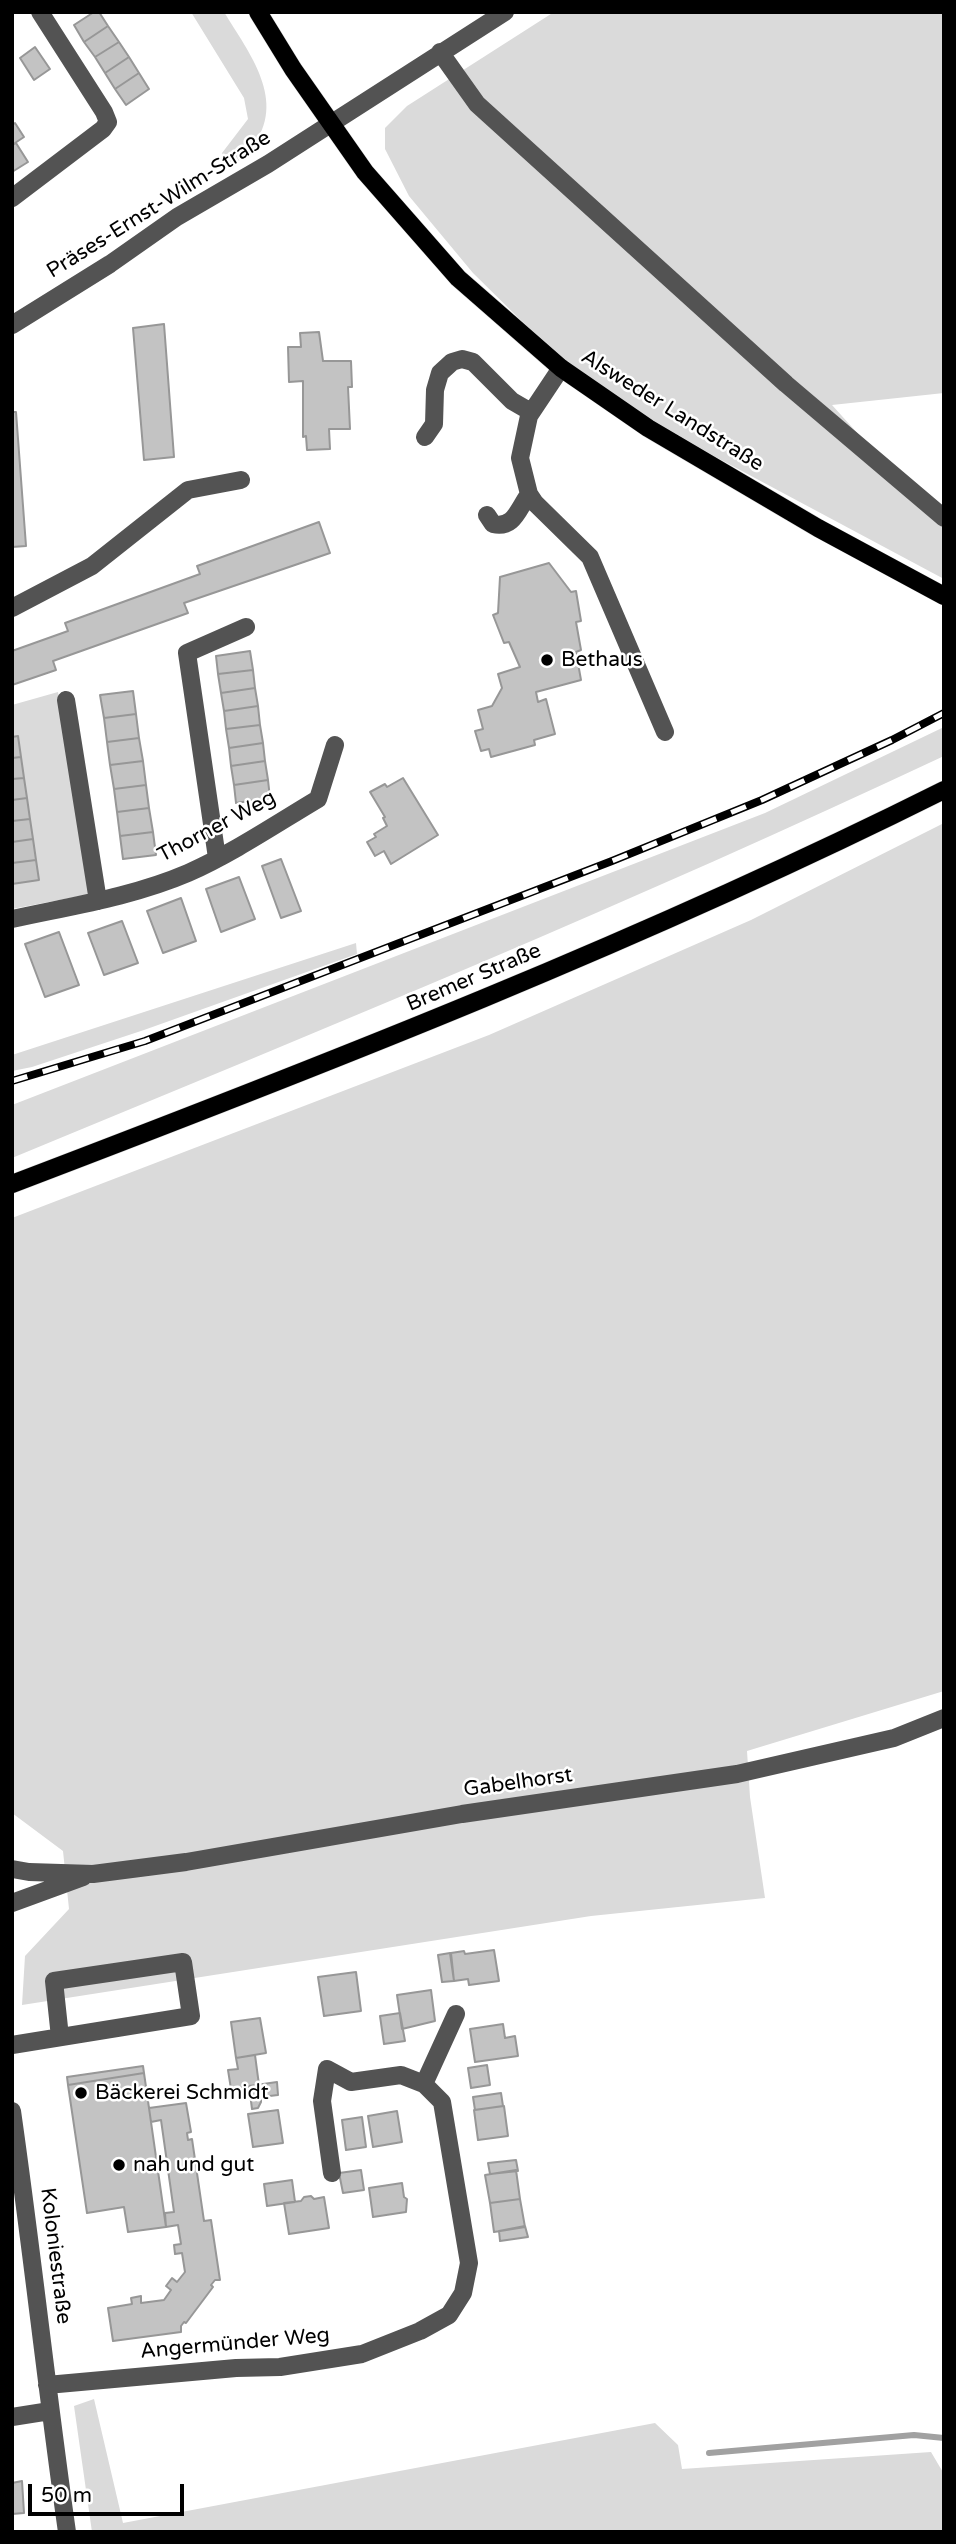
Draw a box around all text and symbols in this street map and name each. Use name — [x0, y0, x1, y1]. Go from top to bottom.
street label: Präses-Ernst-Wilm-Straße — [43, 126, 275, 284]
street label: Alsweder Landstraße — [576, 345, 768, 477]
place label: Bethaus — [561, 647, 643, 673]
marker: Bethaus — [539, 652, 555, 668]
street label: Thorner Weg — [154, 785, 280, 869]
street label: Bremer Straße — [403, 938, 545, 1018]
street label: Gabelhorst — [462, 1763, 574, 1803]
place label: Bäckerei Schmidt — [95, 2080, 269, 2106]
marker: Bäckerei Schmidt — [73, 2085, 89, 2101]
place label: nah und gut — [133, 2152, 254, 2178]
marker: nah und gut — [111, 2157, 127, 2173]
street label: Koloniestraße — [34, 2186, 76, 2326]
street label: Angermünder Weg — [139, 2323, 331, 2365]
scale bar — [32, 2470, 187, 2514]
text: 50 m — [41, 2483, 92, 2508]

